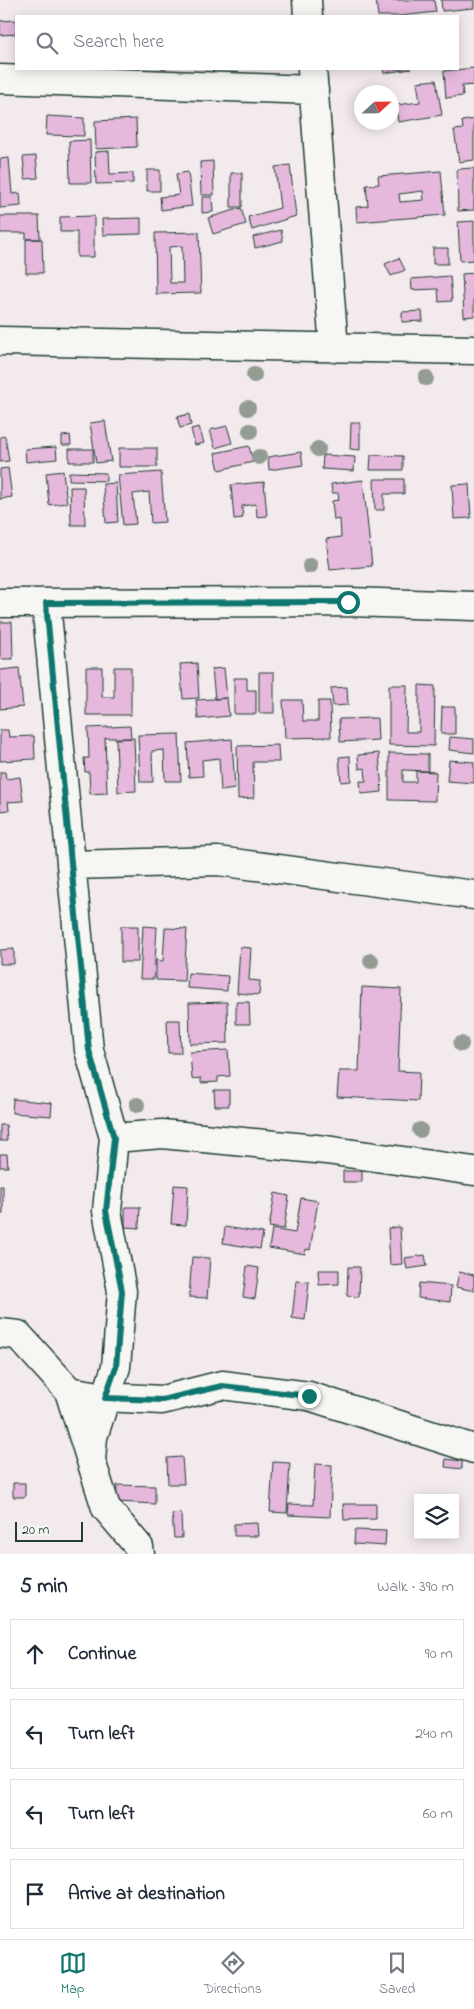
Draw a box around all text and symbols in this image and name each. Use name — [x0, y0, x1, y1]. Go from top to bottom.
search box — [15, 15, 459, 70]
icon: search — [33, 29, 61, 57]
text: Search here — [73, 29, 164, 56]
north arrow — [354, 85, 399, 130]
route start — [337, 591, 360, 614]
route end — [298, 1385, 321, 1408]
map controls — [414, 1494, 459, 1539]
button: layers — [414, 1494, 459, 1539]
scale bar — [15, 1519, 82, 1542]
text: 20 m — [22, 1520, 49, 1541]
text: 5 min — [20, 1572, 68, 1602]
text: Walk · 390 m — [377, 1575, 454, 1599]
icon: ahead — [21, 1640, 49, 1668]
text: Continue — [68, 1641, 136, 1668]
text: 90 m — [425, 1642, 453, 1666]
icon: left — [21, 1720, 49, 1748]
text: Turn left — [68, 1721, 135, 1748]
text: 240 m — [415, 1722, 453, 1746]
icon: left — [21, 1800, 49, 1828]
text: Turn left — [68, 1801, 135, 1828]
text: 60 m — [423, 1802, 453, 1826]
icon: arrive — [21, 1880, 49, 1908]
text: Arrive at destination — [68, 1881, 225, 1908]
tab: Map — [59, 1949, 87, 2000]
tab: Directions — [204, 1949, 262, 2000]
tab: Saved — [379, 1949, 415, 2000]

